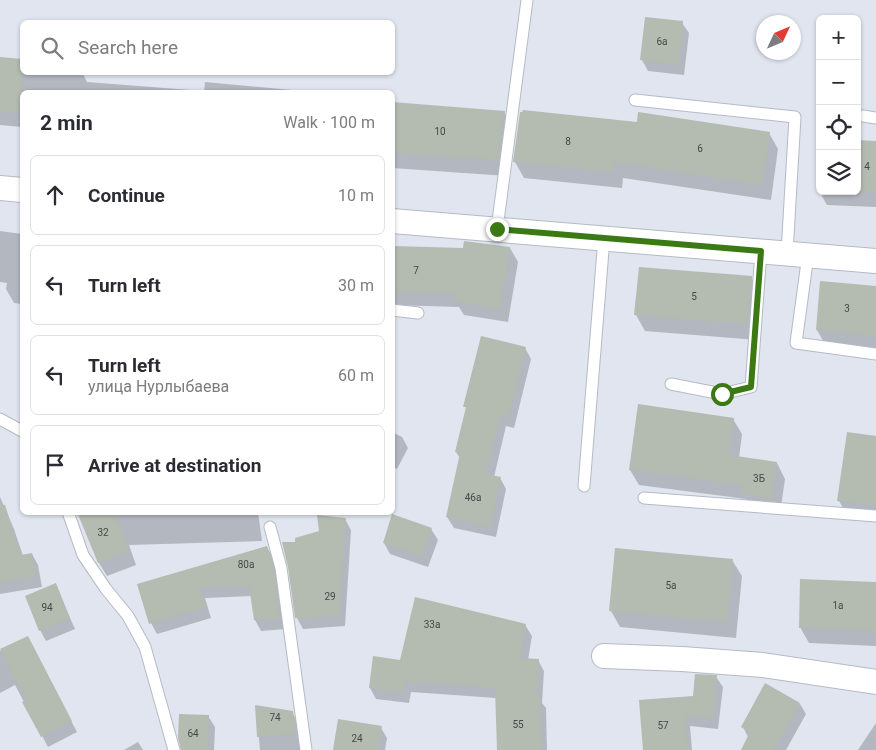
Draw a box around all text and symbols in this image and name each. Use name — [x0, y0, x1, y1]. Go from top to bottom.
north arrow — [756, 15, 801, 60]
map controls — [816, 15, 861, 195]
button: + — [816, 15, 861, 60]
search box — [20, 20, 395, 75]
icon: search — [38, 34, 66, 62]
text: Search here — [78, 36, 178, 59]
house number: 6а — [656, 36, 668, 47]
button: − — [816, 60, 861, 105]
button: locate — [816, 105, 861, 150]
text: 2 min — [40, 111, 93, 135]
text: Walk · 100 m — [283, 113, 375, 132]
house number: 10 — [434, 126, 446, 137]
house number: 8 — [565, 136, 571, 147]
house number: 6 — [697, 143, 703, 154]
button: layers — [816, 150, 861, 195]
house number: 4 — [864, 161, 870, 172]
icon: ahead — [41, 181, 69, 209]
text: Continue — [88, 184, 165, 207]
text: 10 m — [338, 186, 374, 205]
route end — [486, 218, 509, 241]
house number: 7 — [413, 265, 419, 276]
icon: left — [41, 271, 69, 299]
text: Turn left — [88, 274, 161, 297]
text: 30 m — [338, 276, 374, 295]
house number: 5 — [691, 291, 697, 302]
house number: 3 — [844, 303, 850, 314]
text: Turn left — [88, 354, 161, 377]
icon: left — [41, 361, 69, 389]
text: 60 m — [338, 366, 374, 385]
text: улица Нурлыбаева — [88, 377, 229, 396]
route start — [711, 383, 734, 406]
icon: arrive — [41, 451, 69, 479]
text: Arrive at destination — [88, 454, 261, 477]
house number: 3Б — [753, 473, 765, 484]
house number: 46а — [465, 492, 481, 503]
house number: 32 — [97, 527, 109, 538]
house number: 80а — [238, 559, 254, 570]
house number: 5а — [665, 580, 677, 591]
house number: 29 — [324, 591, 336, 602]
house number: 1а — [832, 600, 844, 611]
house number: 94 — [41, 602, 53, 613]
house number: 33а — [424, 619, 440, 630]
house number: 74 — [269, 712, 281, 723]
house number: 55 — [512, 719, 524, 730]
house number: 57 — [657, 720, 669, 731]
house number: 64 — [187, 728, 199, 739]
house number: 24 — [351, 733, 363, 744]

